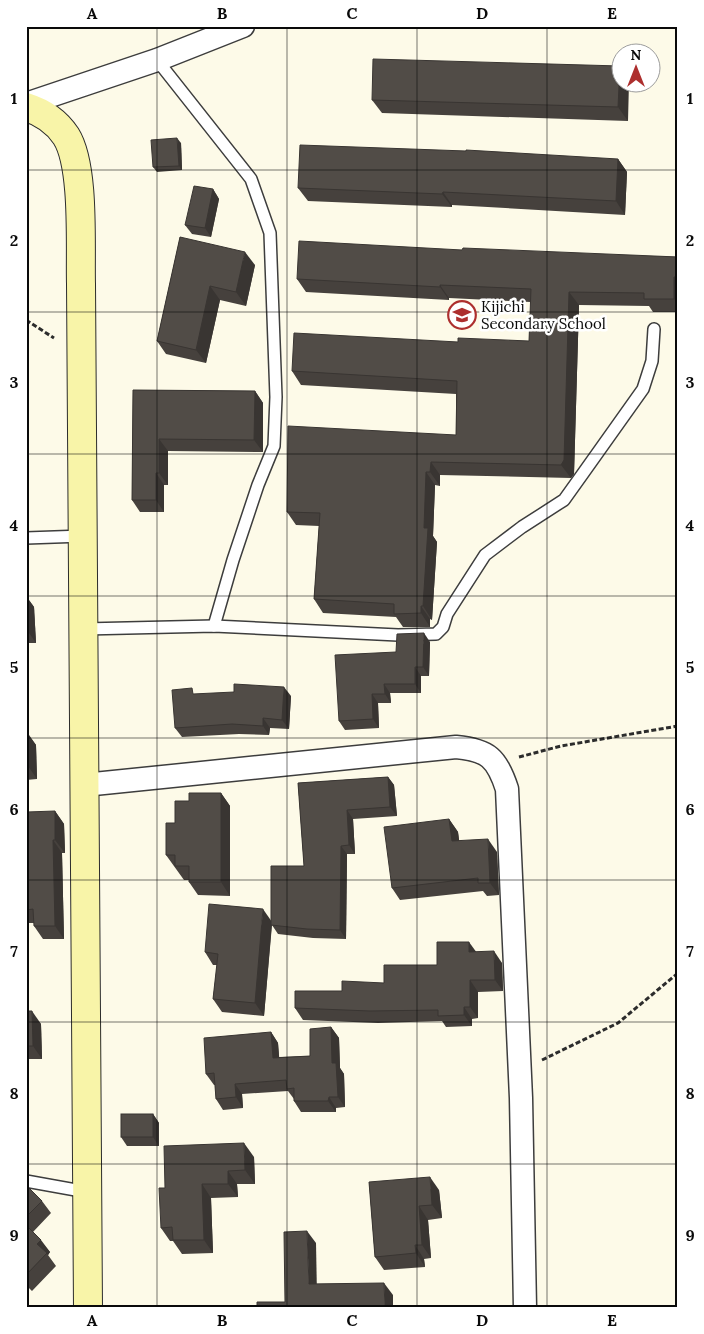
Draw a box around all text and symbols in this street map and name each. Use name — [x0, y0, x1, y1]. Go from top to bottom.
text: A — [87, 3, 98, 23]
text: B — [217, 3, 228, 23]
text: C — [346, 3, 358, 23]
text: D — [476, 3, 488, 23]
text: E — [607, 3, 617, 23]
north arrow — [612, 42, 662, 92]
text: N — [631, 46, 642, 64]
text: 1 — [11, 88, 17, 108]
text: 1 — [687, 88, 693, 108]
text: 2 — [10, 230, 18, 250]
text: 2 — [686, 230, 694, 250]
place label: Kijichi Secondary School — [481, 297, 606, 333]
school or university icon: Kijichi Secondary School — [447, 300, 477, 330]
text: 3 — [10, 372, 19, 392]
text: 3 — [686, 372, 695, 392]
text: 4 — [10, 515, 19, 535]
text: 4 — [686, 515, 695, 535]
text: 5 — [10, 657, 19, 677]
text: 5 — [686, 657, 695, 677]
text: 6 — [9, 799, 19, 819]
text: 6 — [685, 799, 695, 819]
text: 7 — [10, 941, 18, 961]
text: 7 — [686, 941, 694, 961]
text: 8 — [9, 1083, 19, 1103]
text: 8 — [685, 1083, 695, 1103]
text: 9 — [9, 1225, 19, 1245]
text: 9 — [685, 1225, 695, 1245]
text: A — [87, 1310, 98, 1330]
text: B — [217, 1310, 228, 1330]
text: C — [346, 1310, 358, 1330]
text: D — [476, 1310, 488, 1330]
text: E — [607, 1310, 617, 1330]

